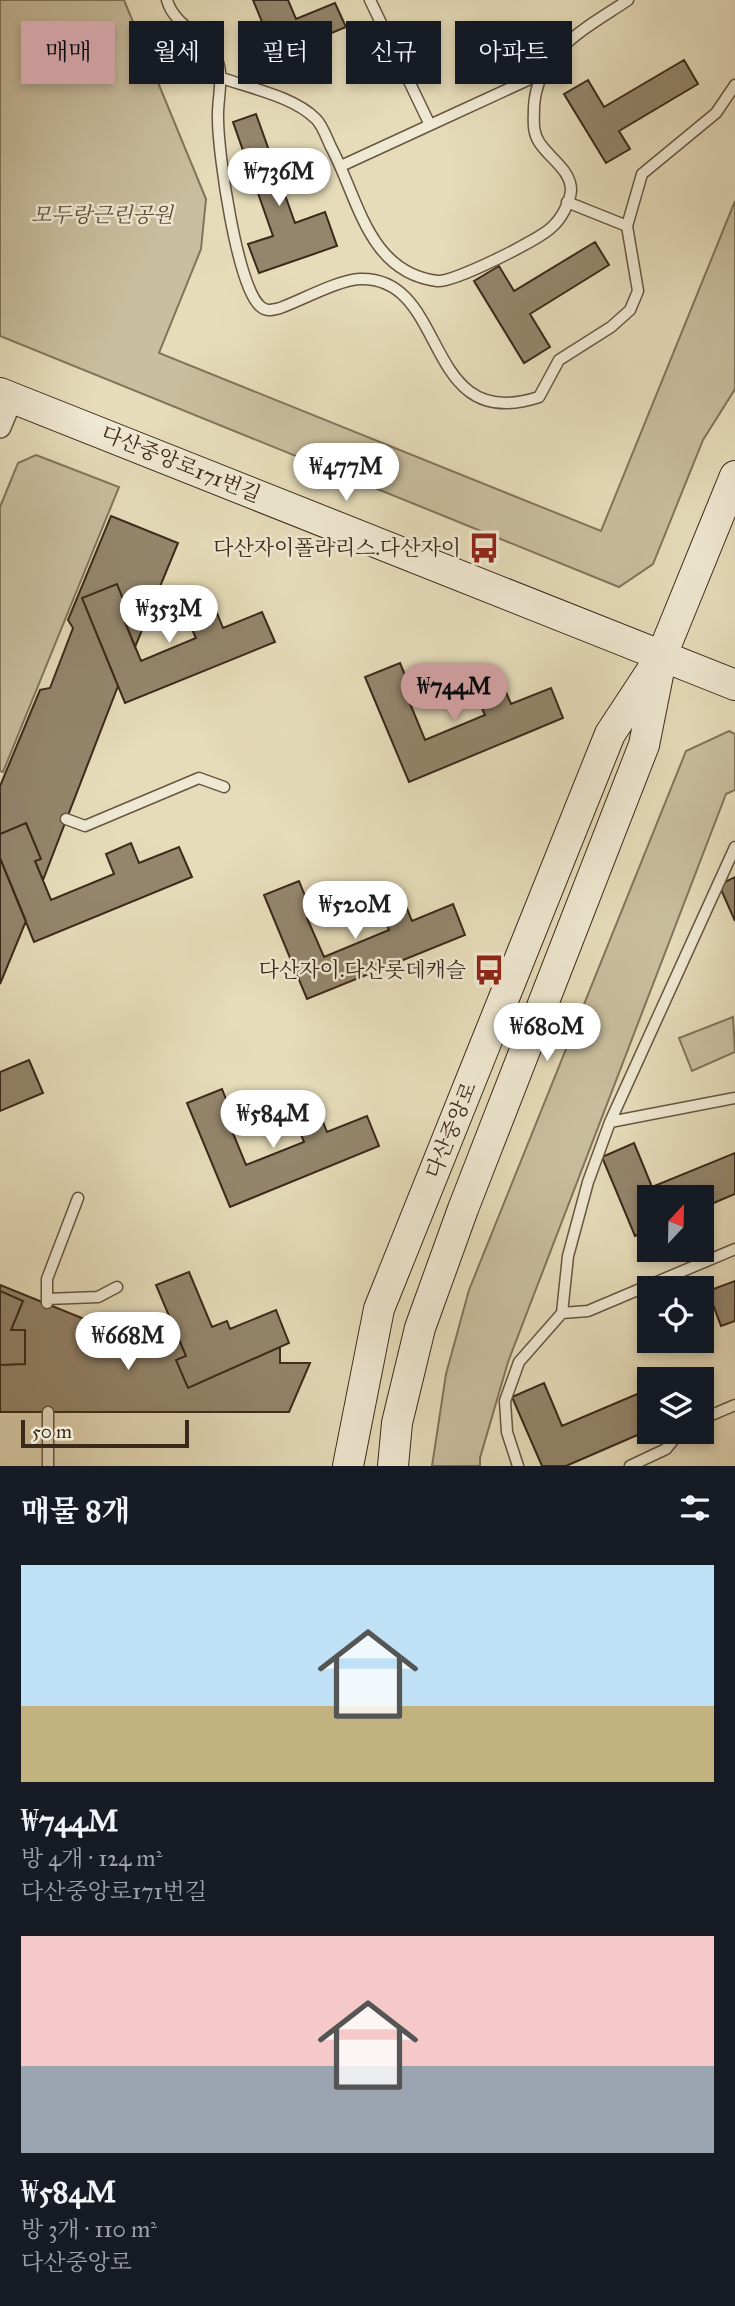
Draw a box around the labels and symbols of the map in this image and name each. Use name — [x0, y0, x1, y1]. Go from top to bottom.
pin: ₩736M — [230, 148, 328, 208]
park label: 모두랑근린공원 — [31, 202, 175, 228]
street label: 다산중앙로171번길 — [97, 420, 265, 508]
pin: ₩477M — [297, 444, 395, 503]
bus stop icon: 다산자이폴라리스.다산자이 — [467, 531, 501, 565]
place label: 다산자이폴라리스.다산자이 — [213, 535, 461, 561]
pin: ₩353M — [120, 586, 218, 645]
pin: ₩744M — [405, 664, 503, 723]
pin: ₩520M — [306, 881, 404, 941]
bus stop icon: 다산자이.다산롯데캐슬 — [472, 953, 506, 987]
place label: 다산자이.다산롯데캐슬 — [259, 957, 466, 983]
pin: ₩680M — [498, 1004, 596, 1063]
street label: 다산중앙로 — [420, 1078, 482, 1182]
pin: ₩584M — [224, 1090, 322, 1150]
north arrow — [637, 1185, 714, 1262]
pin: ₩668M — [79, 1312, 177, 1372]
scale bar — [21, 1417, 189, 1449]

